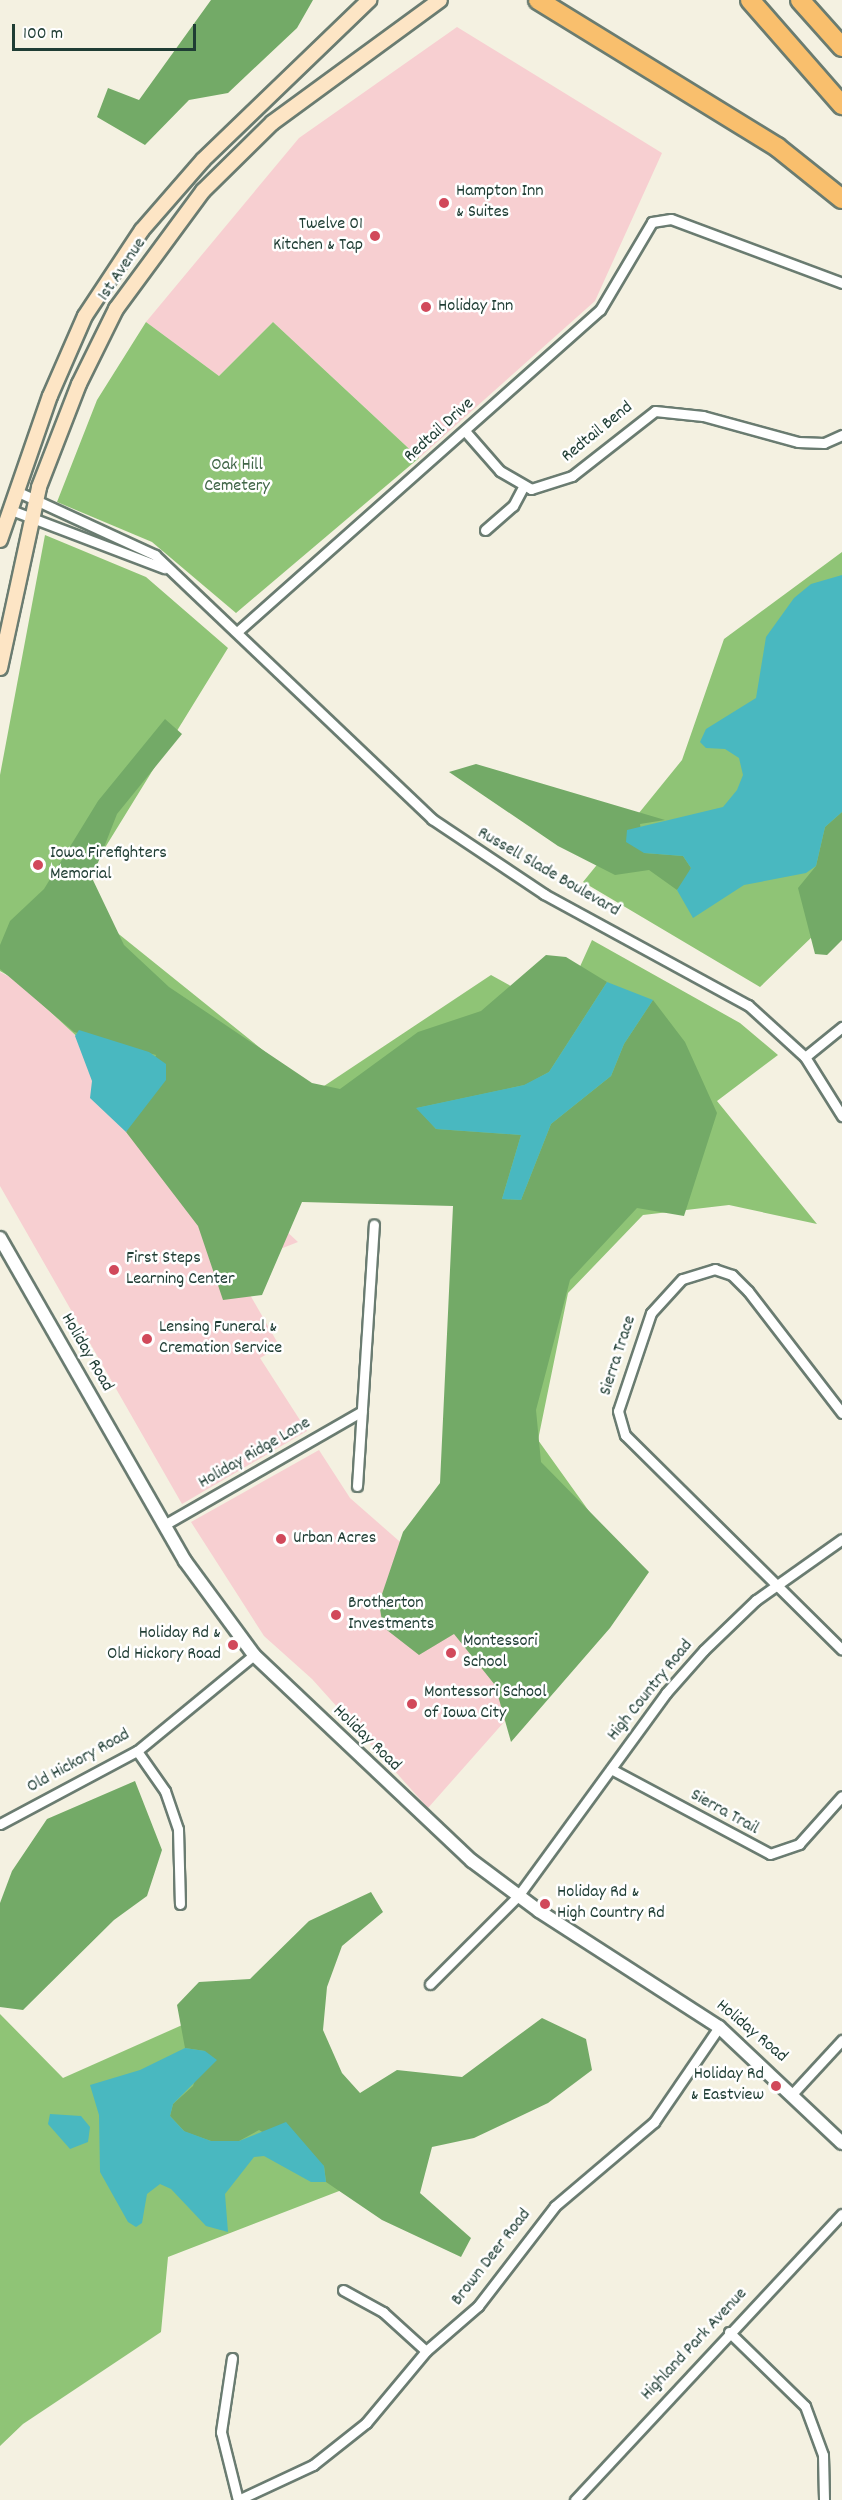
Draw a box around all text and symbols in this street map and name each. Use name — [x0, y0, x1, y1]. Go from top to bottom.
scale bar — [15, 12, 200, 50]
text: 100 m — [23, 22, 63, 47]
place label: Hampton Inn & Suites — [456, 182, 544, 224]
marker: Hampton Inn & Suites — [437, 196, 451, 210]
place label: Twelve 01 Kitchen & Tap — [273, 215, 363, 258]
marker: Twelve 01 Kitchen & Tap — [368, 229, 382, 243]
street label: 1st Avenue — [94, 234, 152, 306]
place label: Holiday Inn — [438, 296, 513, 318]
marker: Holiday Inn — [419, 300, 433, 314]
street label: Redtail Drive — [401, 394, 479, 468]
street label: Redtail Bend — [558, 398, 638, 468]
park label: Oak Hill Cemetery — [204, 456, 270, 498]
street label: Russell Slade Boulevard — [473, 823, 623, 923]
place label: Iowa Firefighters Memorial — [50, 844, 167, 886]
marker: Iowa Firefighters Memorial — [31, 858, 45, 872]
place label: First Steps Learning Center — [126, 1249, 235, 1292]
marker: First Steps Learning Center — [107, 1263, 121, 1277]
street label: Holiday Road — [55, 1310, 117, 1396]
street label: Sierra Trace — [596, 1313, 642, 1399]
place label: Lensing Funeral & Cremation Service — [159, 1318, 282, 1360]
marker: Lensing Funeral & Cremation Service — [140, 1332, 154, 1346]
street label: Holiday Ridge Lane — [195, 1413, 315, 1495]
place label: Urban Acres — [293, 1528, 376, 1550]
marker: Urban Acres — [274, 1532, 288, 1546]
place label: Brotherton Investments — [348, 1594, 434, 1636]
marker: Brotherton Investments — [329, 1608, 343, 1622]
place label: Holiday Rd & Old Hickory Road — [107, 1624, 221, 1666]
place label: Montessori School — [463, 1632, 538, 1674]
street label: High Country Road — [604, 1636, 698, 1746]
marker: Holiday Rd & Old Hickory Road — [226, 1638, 240, 1652]
marker: Montessori School — [444, 1646, 458, 1660]
place label: Montessori School of Iowa City — [424, 1683, 546, 1726]
marker: Montessori School of Iowa City — [405, 1697, 419, 1711]
street label: Holiday Road — [327, 1701, 405, 1777]
street label: Old Hickory Road — [24, 1725, 134, 1799]
street label: Sierra Trail — [686, 1785, 762, 1841]
place label: Holiday Rd & High Country Rd — [557, 1883, 665, 1926]
marker: Holiday Rd & High Country Rd — [538, 1897, 552, 1911]
street label: Holiday Road — [711, 1996, 791, 2068]
place label: Holiday Rd & Eastview — [691, 2065, 764, 2108]
marker: Holiday Rd & Eastview — [769, 2079, 783, 2093]
street label: Brown Deer Road — [448, 2205, 536, 2311]
street label: Highland Park Avenue — [637, 2284, 753, 2406]

